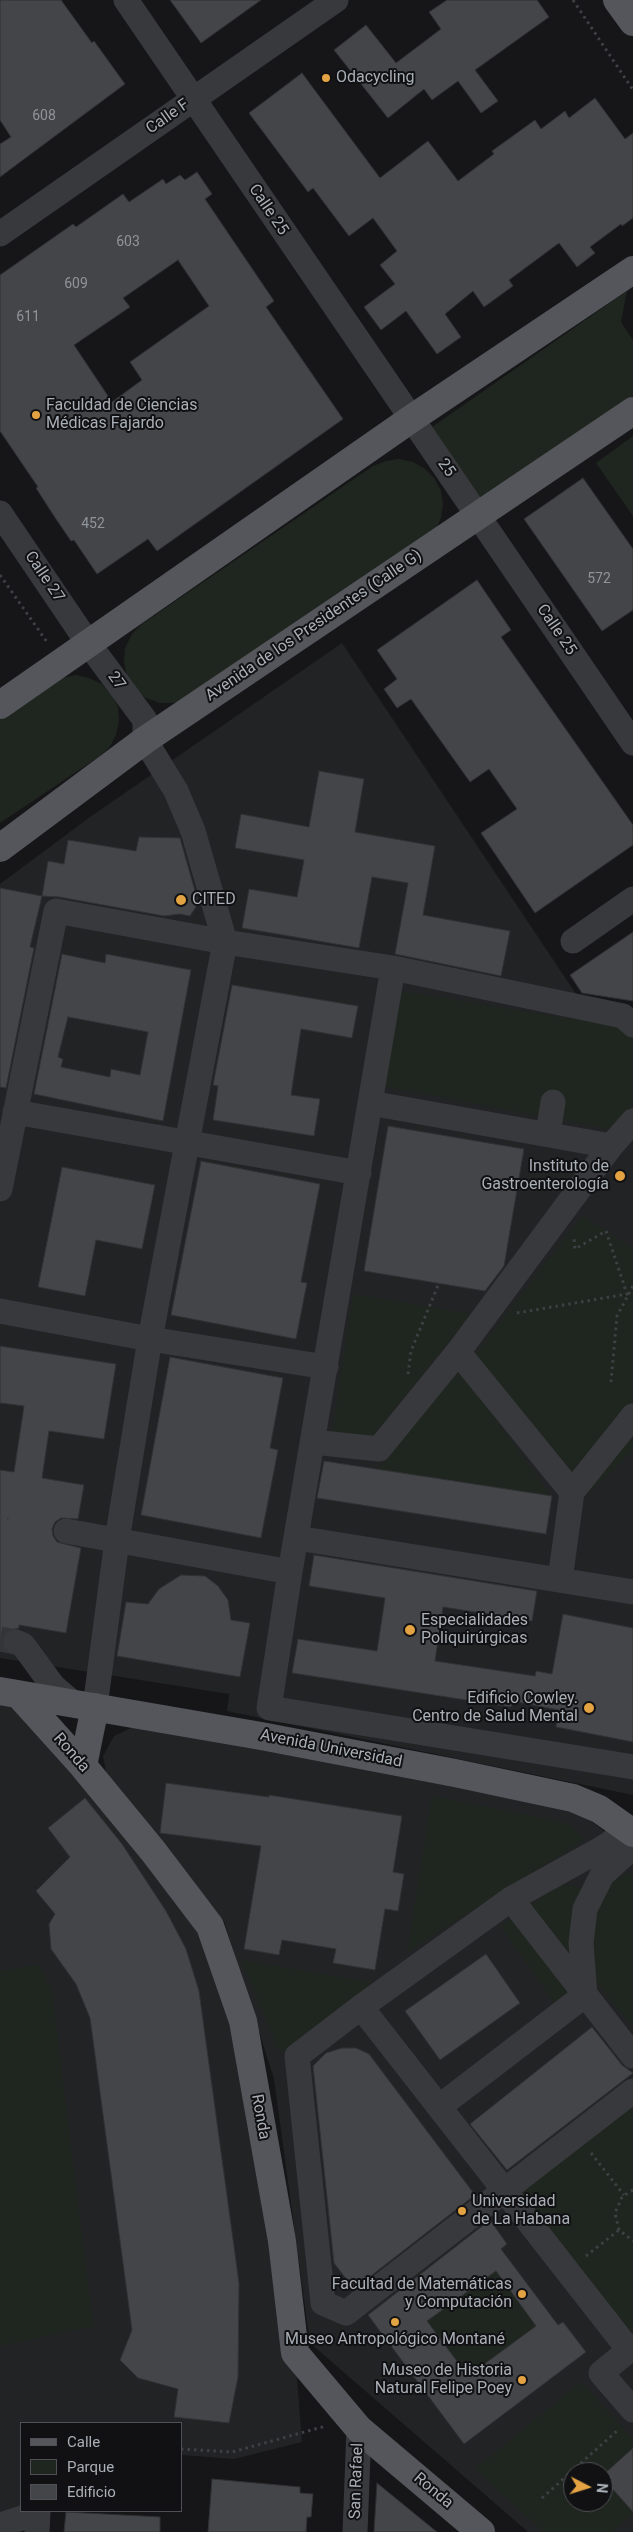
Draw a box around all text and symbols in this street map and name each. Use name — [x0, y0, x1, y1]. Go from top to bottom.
place label: Odacycling — [336, 68, 415, 88]
marker: Odacycling — [320, 72, 332, 84]
street label: Calle F — [143, 95, 193, 139]
house number: 608 — [32, 108, 56, 124]
street label: Calle 25 — [244, 181, 292, 239]
house number: 603 — [116, 234, 140, 250]
house number: 609 — [64, 276, 88, 292]
house number: 611 — [16, 309, 40, 325]
place label: Faculdad de Ciencias Médicas Fajardo — [46, 396, 197, 434]
marker: Faculdad de Ciencias Médicas Fajardo — [30, 409, 42, 421]
street label: 25 — [433, 455, 459, 481]
house number: 452 — [81, 516, 105, 532]
street label: Avenida de los Presidentes (Calle G) — [202, 546, 426, 706]
street label: Calle 27 — [20, 548, 68, 606]
house number: 572 — [587, 571, 611, 587]
street label: Calle 25 — [532, 601, 580, 659]
street label: 27 — [103, 668, 129, 694]
place label: CITED — [192, 890, 236, 910]
marker: CITED — [174, 893, 188, 907]
place label: Instituto de Gastroenterología — [481, 1157, 609, 1195]
marker: Instituto de Gastroenterología — [613, 1169, 627, 1183]
place label: Especialidades Poliquirúrgicas — [421, 1611, 528, 1649]
marker: Especialidades Poliquirúrgicas — [403, 1623, 417, 1637]
place label: Edificio Cowley. Centro de Salud Mental — [412, 1689, 578, 1727]
marker: Edificio Cowley. Centro de Salud Mental — [582, 1701, 596, 1715]
street label: Avenida Universidad — [258, 1726, 404, 1772]
street label: Ronda — [49, 1730, 93, 1776]
street label: Ronda — [247, 2093, 273, 2141]
place label: Universidad de La Habana — [472, 2192, 570, 2230]
marker: Universidad de La Habana — [456, 2205, 468, 2217]
place label: Facultad de Matemáticas y Computación — [332, 2275, 512, 2313]
marker: Facultad de Matemáticas y Computación — [516, 2288, 528, 2300]
marker: Museo Antropológico Montané — [389, 2316, 401, 2328]
place label: Museo Antropológico Montané — [285, 2330, 505, 2350]
place label: Museo de Historia Natural Felipe Poey — [375, 2361, 512, 2399]
marker: Museo de Historia Natural Felipe Poey — [516, 2374, 528, 2386]
legend — [20, 2422, 182, 2512]
text: Calle — [67, 2433, 100, 2451]
street label: San Rafael — [346, 2443, 368, 2519]
text: Parque — [67, 2458, 114, 2476]
north arrow — [563, 2462, 613, 2512]
street label: Ronda — [409, 2469, 457, 2513]
text: Edificio — [67, 2483, 116, 2501]
text: N — [594, 2483, 610, 2494]

